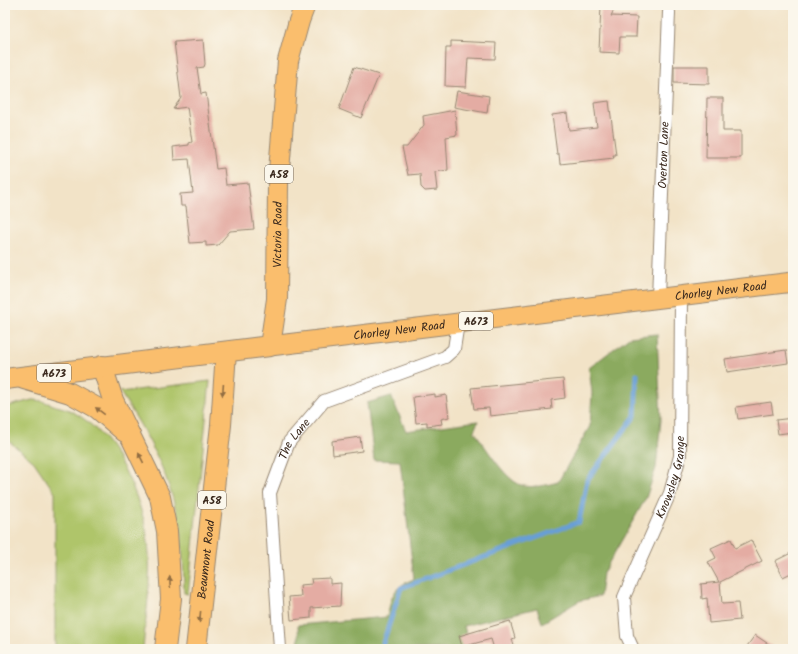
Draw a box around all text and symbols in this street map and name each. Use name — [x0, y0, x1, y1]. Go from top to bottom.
street label: Overton Lane — [653, 121, 675, 189]
road number: A58 — [265, 165, 293, 183]
street label: Victoria Road — [268, 200, 288, 268]
street label: Chorley New Road — [674, 276, 769, 306]
road number: A673 — [459, 312, 493, 330]
street label: Chorley New Road — [352, 316, 447, 346]
road number: A673 — [37, 364, 71, 382]
one-way arrow — [220, 384, 227, 396]
one-way arrow — [94, 407, 105, 415]
street label: The Lane — [274, 414, 316, 463]
street label: Knowsley Grange — [651, 435, 690, 522]
one-way arrow — [138, 452, 144, 463]
road number: A58 — [198, 491, 226, 509]
street label: Beaumont Road — [193, 518, 220, 600]
one-way arrow — [167, 575, 173, 588]
one-way arrow — [196, 611, 203, 623]

